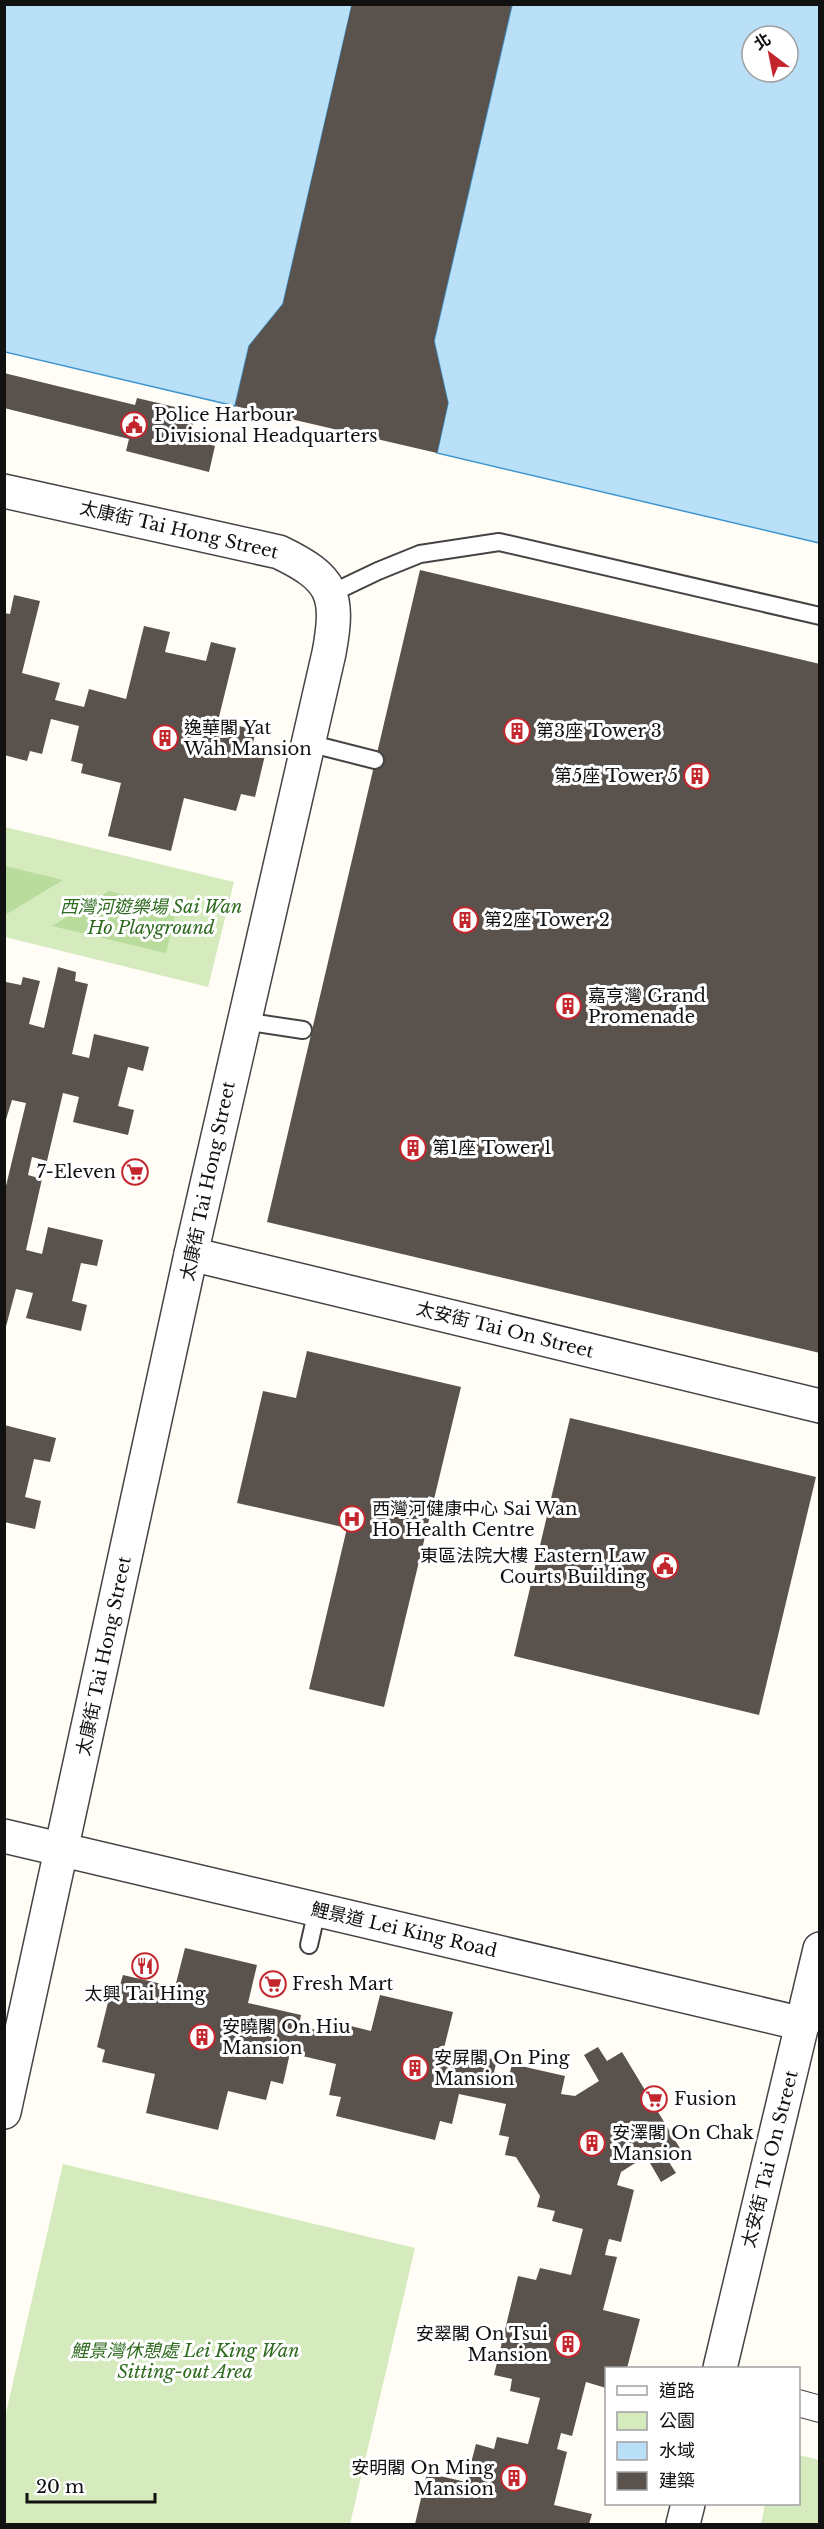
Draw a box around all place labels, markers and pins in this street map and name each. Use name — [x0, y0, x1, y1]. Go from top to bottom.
place label: Police Harbour Divisional Headquarters — [154, 404, 377, 447]
public building icon: Police Harbour Divisional Headquarters — [119, 410, 149, 440]
building icon: 第3座 Tower 3 — [502, 716, 532, 746]
place label: 逸華閣 Yat Wah Mansion — [183, 717, 312, 760]
place label: 第3座 Tower 3 — [536, 720, 662, 742]
building icon: 逸華閣 Yat Wah Mansion — [150, 723, 180, 753]
building icon: 第5座 Tower 5 — [682, 761, 712, 791]
place label: 第5座 Tower 5 — [554, 765, 678, 787]
building icon: 第2座 Tower 2 — [450, 905, 480, 935]
place label: 第2座 Tower 2 — [484, 909, 610, 931]
place label: 嘉亨灣 Grand Promenade — [588, 985, 706, 1028]
building icon: 嘉亨灣 Grand Promenade — [553, 991, 583, 1021]
building icon: 第1座 Tower 1 — [398, 1133, 428, 1163]
place label: 第1座 Tower 1 — [432, 1137, 552, 1159]
supermarket icon: 7-Eleven — [120, 1157, 150, 1187]
place label: 7-Eleven — [37, 1161, 116, 1183]
place label: 西灣河健康中心 Sai Wan Ho Health Centre — [372, 1498, 577, 1541]
hospital icon: 西灣河健康中心 Sai Wan Ho Health Centre — [337, 1504, 367, 1534]
place label: 東區法院大樓 Eastern Law Courts Building — [420, 1545, 647, 1588]
public building icon: 東區法院大樓 Eastern Law Courts Building — [650, 1551, 680, 1581]
restaurant icon: 太興 Tai Hing — [130, 1951, 160, 1981]
supermarket icon: Fresh Mart — [258, 1969, 288, 1999]
place label: Fresh Mart — [292, 1973, 393, 1995]
place label: 太興 Tai Hing — [85, 1983, 206, 2005]
place label: 安曉閣 On Hiu Mansion — [222, 2016, 351, 2059]
building icon: 安曉閣 On Hiu Mansion — [187, 2022, 217, 2052]
place label: 安屏閣 On Ping Mansion — [434, 2047, 570, 2090]
building icon: 安屏閣 On Ping Mansion — [400, 2053, 430, 2083]
supermarket icon: Fusion — [639, 2084, 669, 2114]
place label: Fusion — [674, 2088, 737, 2110]
place label: 安澤閣 On Chak Mansion — [612, 2122, 754, 2165]
building icon: 安澤閣 On Chak Mansion — [577, 2128, 607, 2158]
place label: 安翠閣 On Tsui Mansion — [416, 2323, 548, 2366]
building icon: 安翠閣 On Tsui Mansion — [553, 2329, 583, 2359]
place label: 安明閣 On Ming Mansion — [351, 2457, 494, 2500]
building icon: 安明閣 On Ming Mansion — [499, 2463, 529, 2493]

